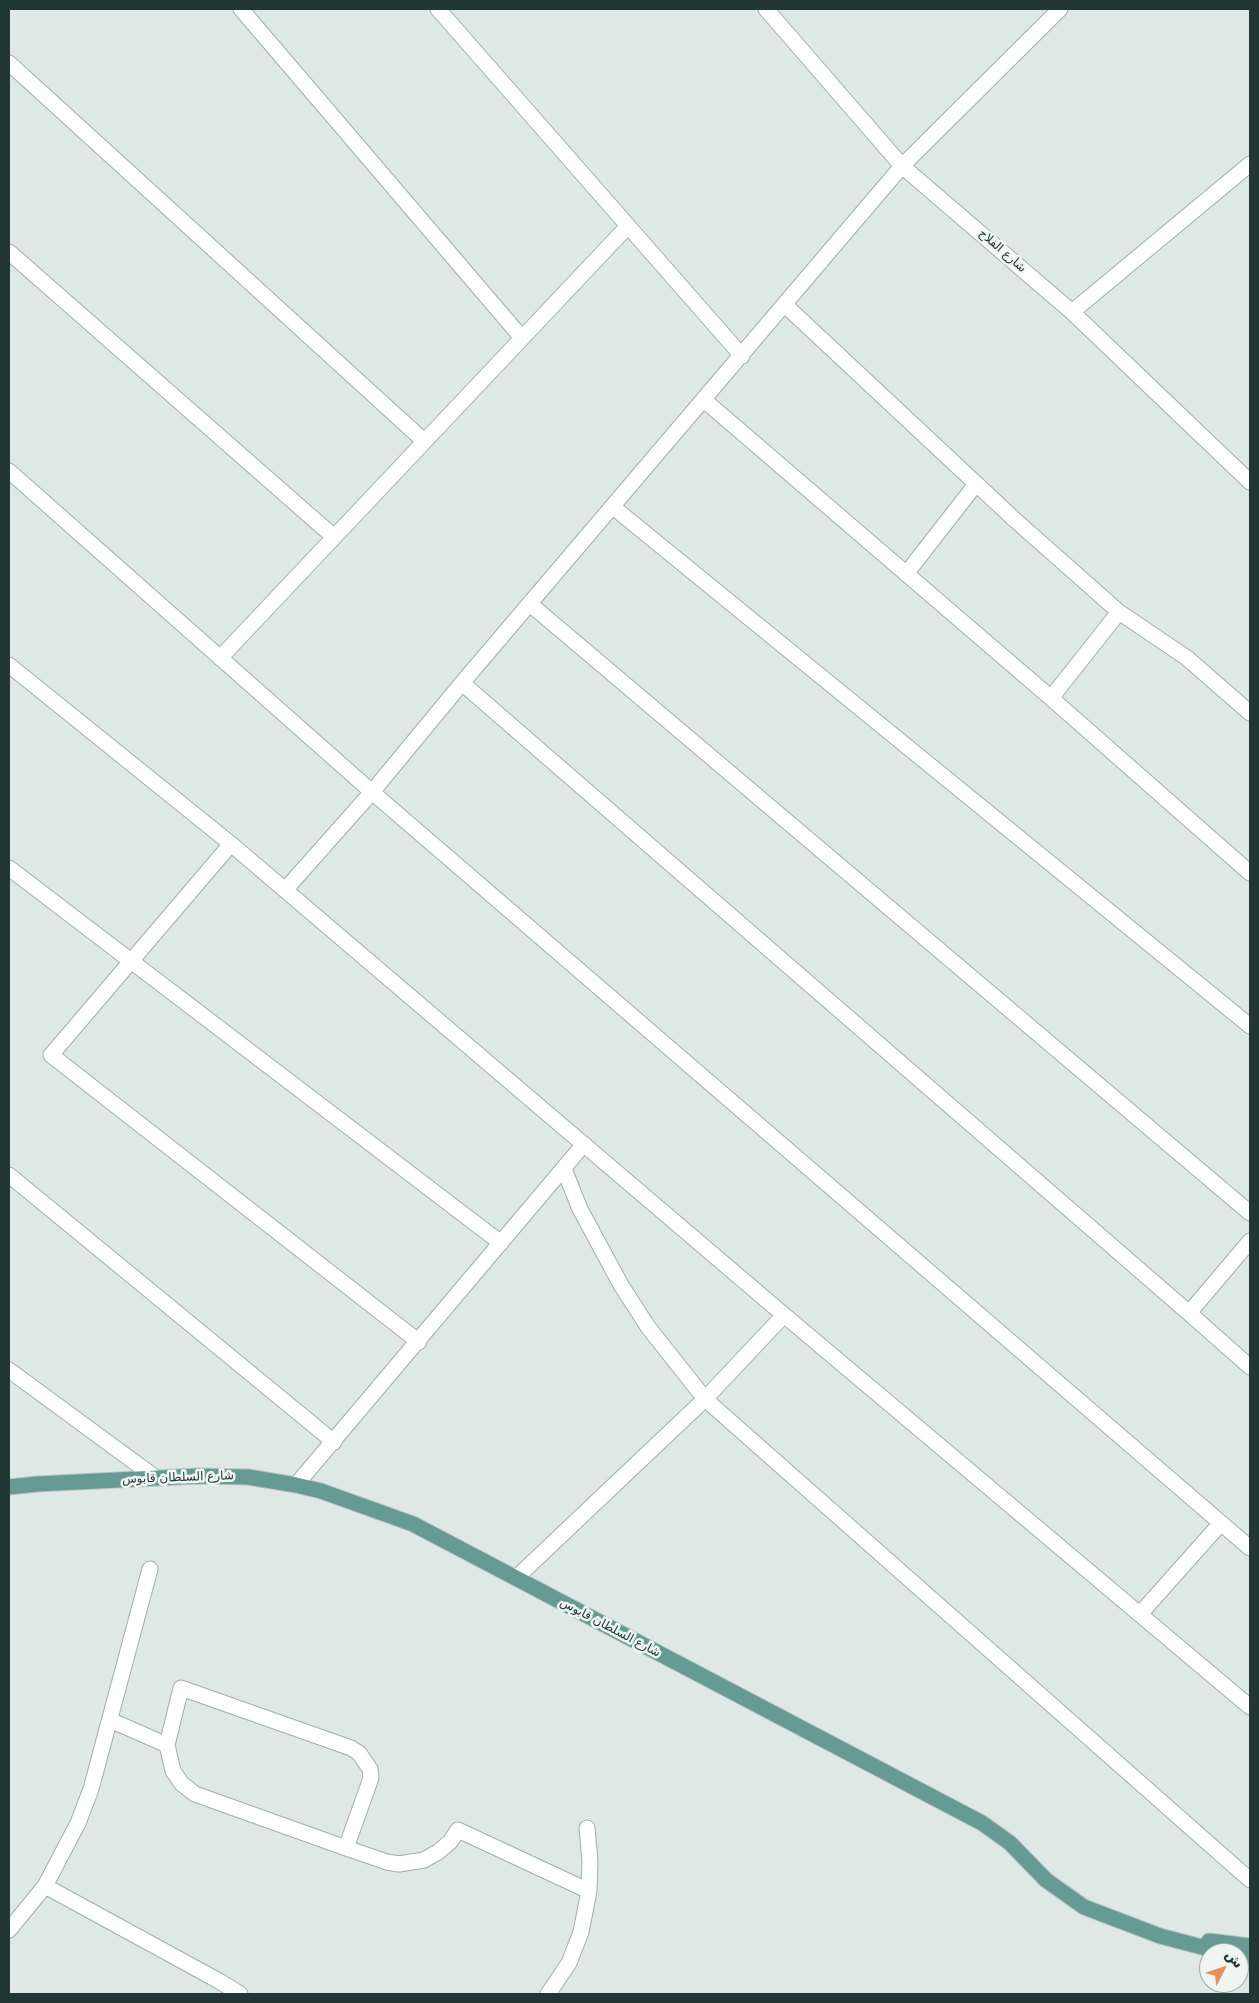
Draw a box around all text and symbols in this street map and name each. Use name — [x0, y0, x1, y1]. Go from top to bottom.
street label: شارع الفلاح — [975, 226, 1029, 276]
street label: شارع السلطان قابوس — [122, 1469, 234, 1487]
street label: شارع السلطان قابوس — [557, 1595, 663, 1661]
north arrow — [1199, 1943, 1249, 1993]
text: ش — [1222, 1946, 1247, 1971]

